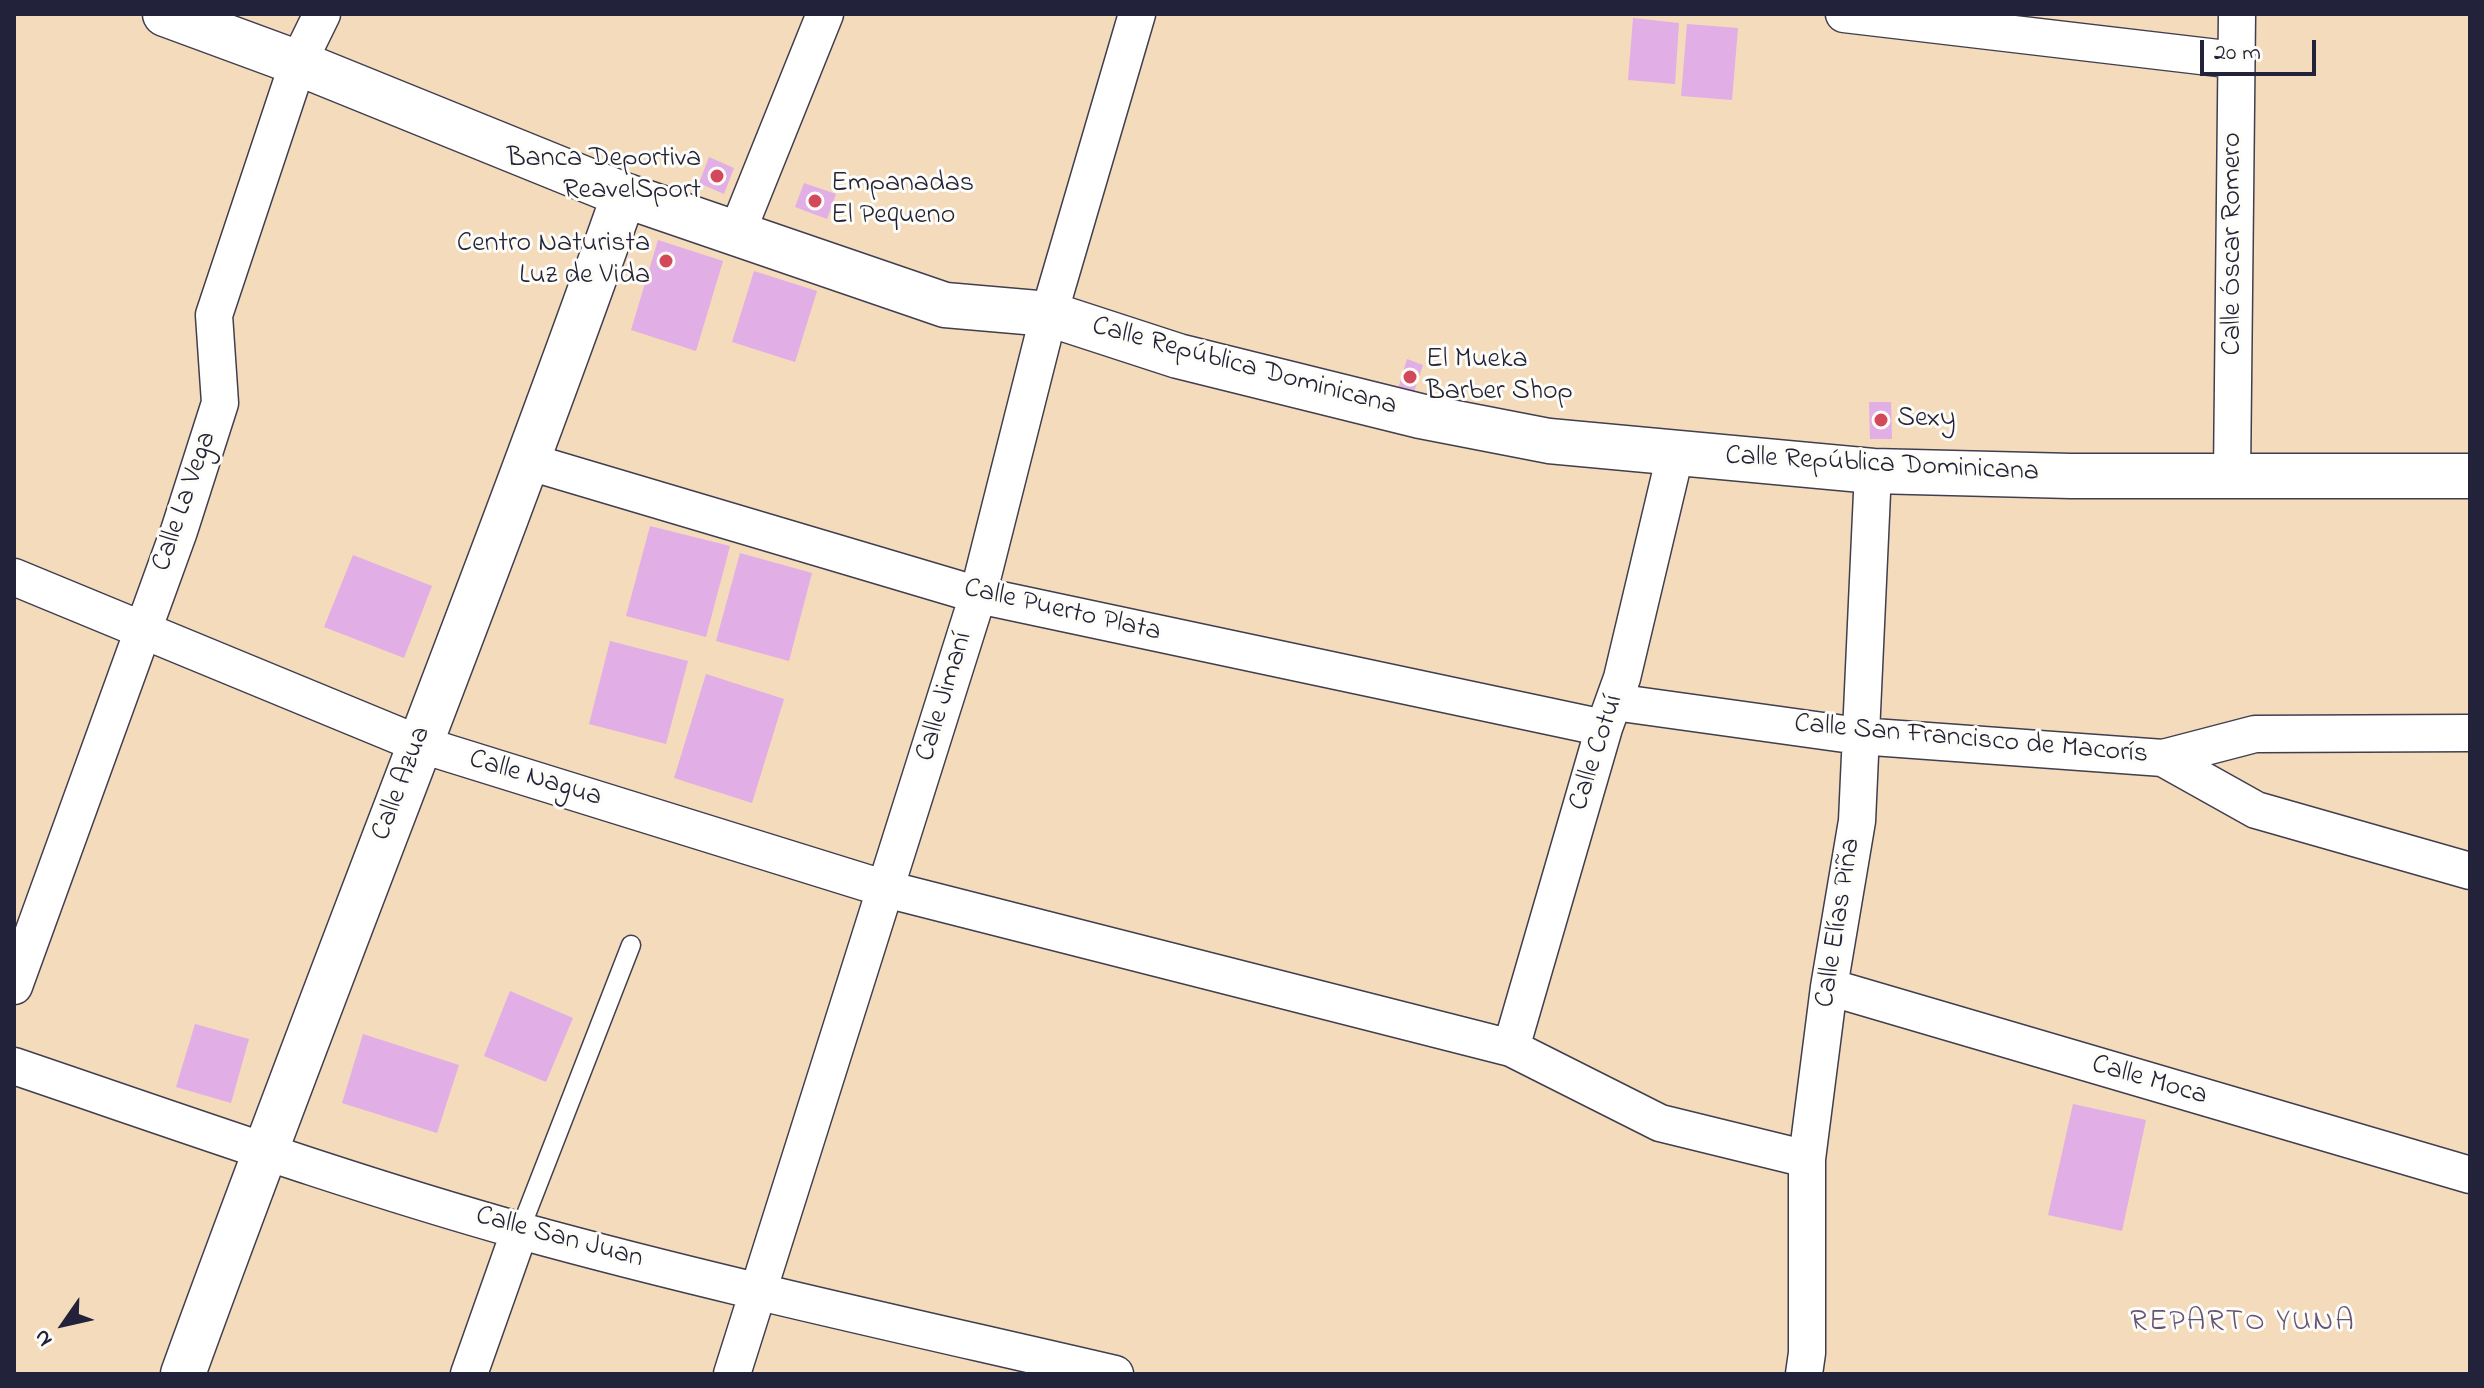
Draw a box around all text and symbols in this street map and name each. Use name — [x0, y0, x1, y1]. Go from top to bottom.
scale bar — [2204, 24, 2320, 74]
text: 20 m — [2214, 36, 2261, 71]
street label: Calle Óscar Romero — [2217, 133, 2251, 355]
place label: Banca Deportiva ReavelSport — [507, 143, 701, 209]
marker: Banca Deportiva ReavelSport — [708, 167, 726, 185]
place label: Empanadas El Pequeno — [831, 168, 974, 234]
marker: Empanadas El Pequeno — [806, 192, 824, 210]
place label: Centro Naturista Luz de Vida — [457, 228, 650, 294]
marker: Centro Naturista Luz de Vida — [657, 252, 675, 270]
street label: Calle República Dominicana — [1088, 311, 1400, 425]
place label: El Mueka Barber Shop — [1426, 344, 1573, 410]
marker: El Mueka Barber Shop — [1401, 368, 1419, 386]
place label: Sexy — [1897, 403, 1956, 437]
marker: Sexy — [1872, 411, 1890, 429]
street label: Calle La Vega — [146, 428, 226, 576]
street label: Calle República Dominicana — [1724, 441, 2040, 491]
street label: Calle Puerto Plata — [960, 573, 1164, 651]
street label: Calle Jimaní — [910, 628, 982, 766]
street label: Calle Cotuí — [1564, 691, 1632, 815]
street label: Calle San Francisco de Macorís — [1793, 709, 2149, 773]
street label: Calle Azua — [366, 722, 440, 846]
street label: Calle Nagua — [465, 744, 605, 816]
street label: Calle Elías Piña — [1810, 836, 1870, 1010]
street label: Calle Moca — [2087, 1050, 2211, 1114]
street label: Calle San Juan — [472, 1201, 646, 1277]
north arrow — [24, 1284, 104, 1364]
district label: REPARTO YUNA — [2130, 1306, 2356, 1342]
text: N — [27, 1322, 62, 1353]

